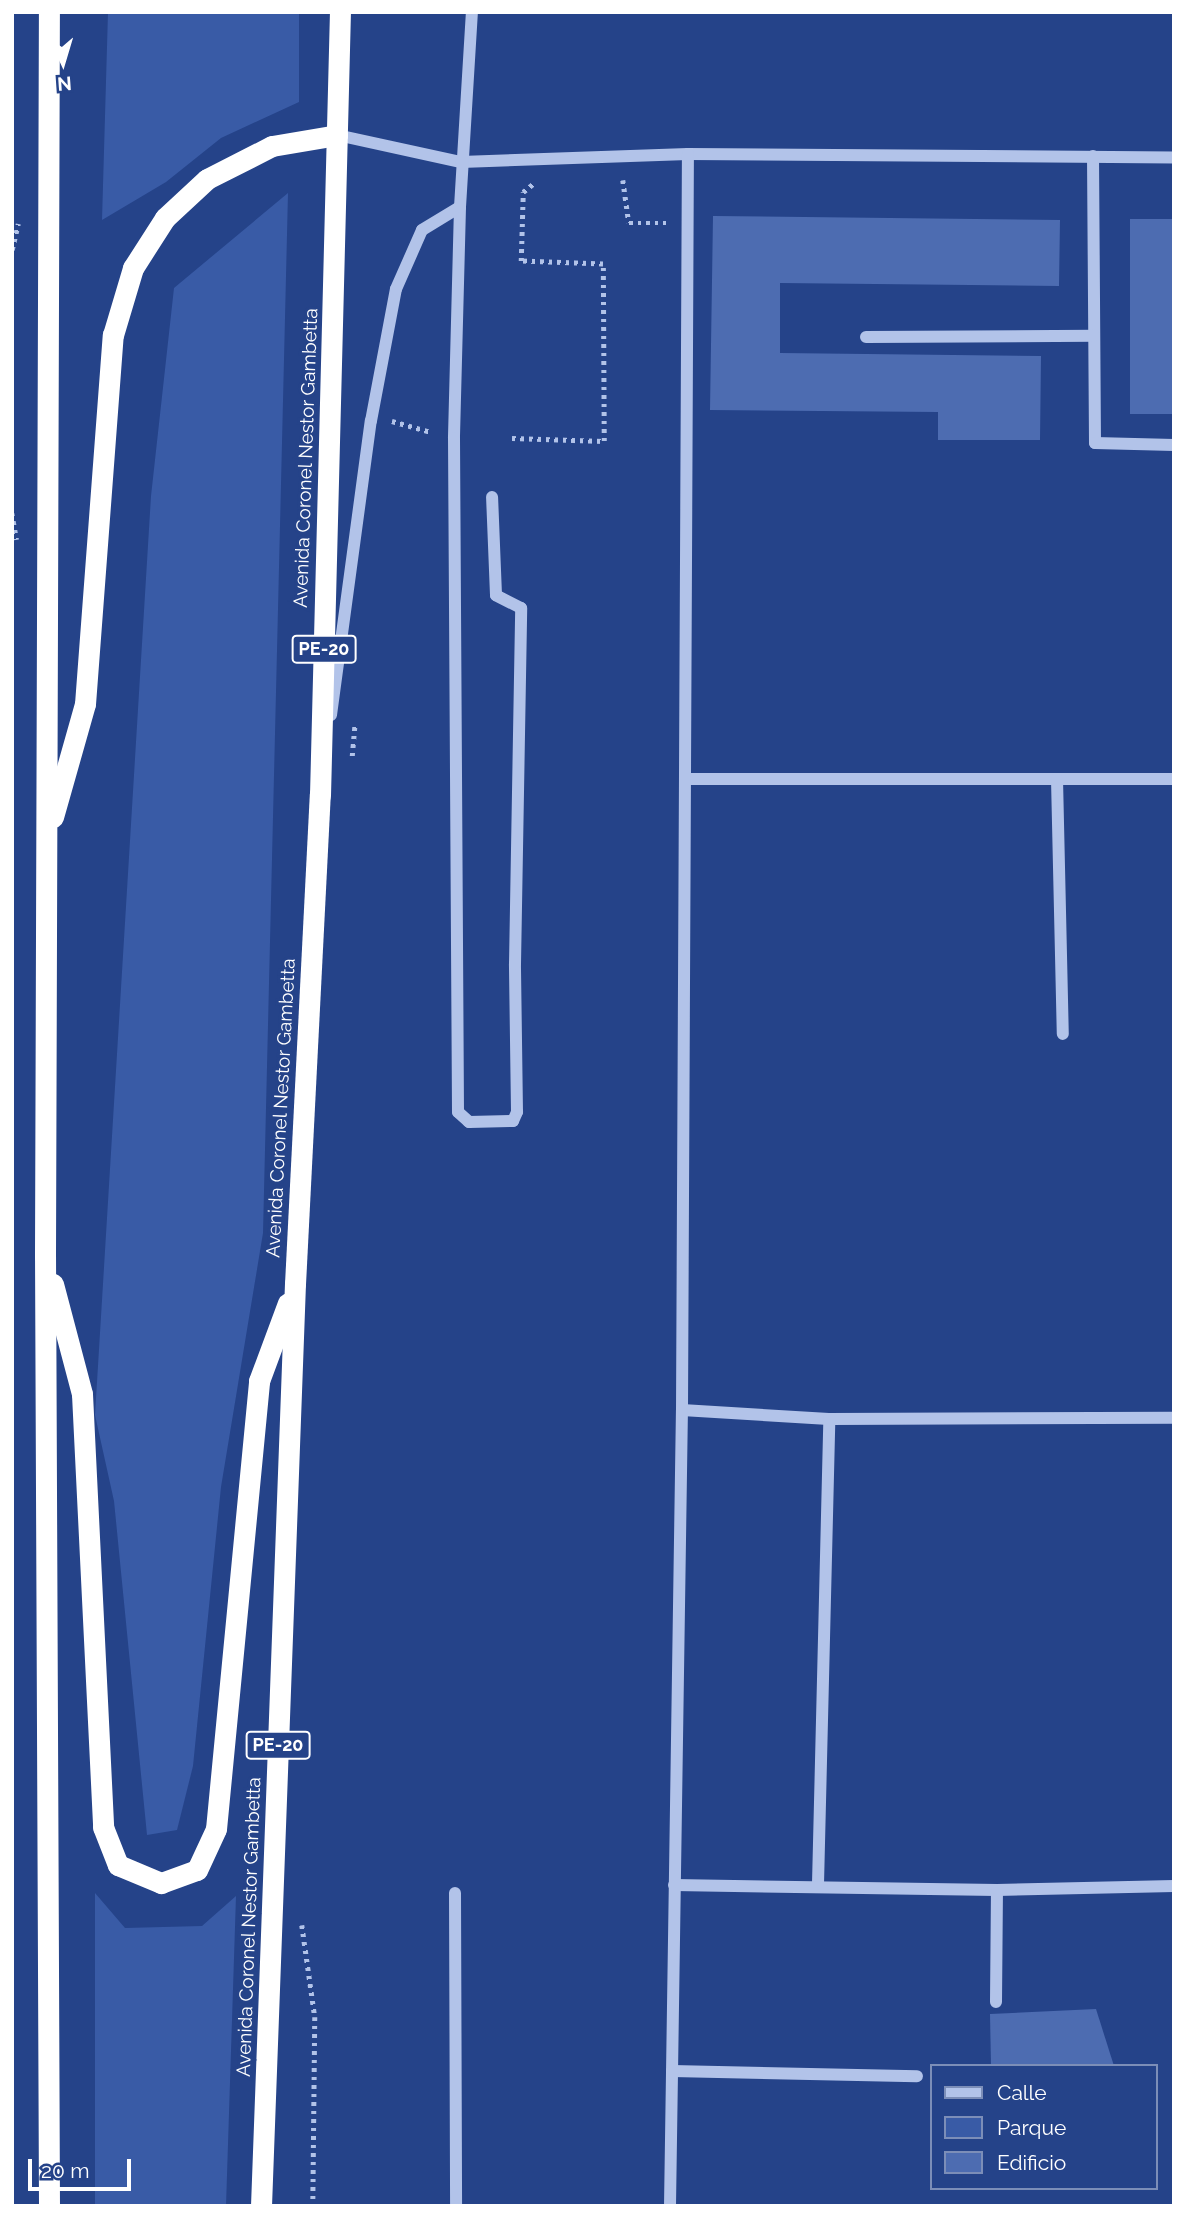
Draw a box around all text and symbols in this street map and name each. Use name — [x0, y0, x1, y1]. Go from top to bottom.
north arrow — [28, 28, 98, 98]
text: N — [56, 72, 72, 95]
street label: Avenida Coronel Nestor Gambetta — [289, 307, 323, 609]
road number: PE-20 — [291, 634, 357, 664]
street label: Avenida Coronel Nestor Gambetta — [262, 957, 300, 1259]
road number: PE-20 — [245, 1730, 311, 1760]
street label: Avenida Coronel Nestor Gambetta — [232, 1776, 266, 2078]
legend — [930, 2064, 1158, 2190]
text: Calle — [997, 2080, 1047, 2105]
text: Parque — [997, 2115, 1066, 2140]
scale bar — [32, 2144, 135, 2188]
text: Edificio — [997, 2150, 1066, 2175]
text: 20 m — [41, 2158, 89, 2183]

